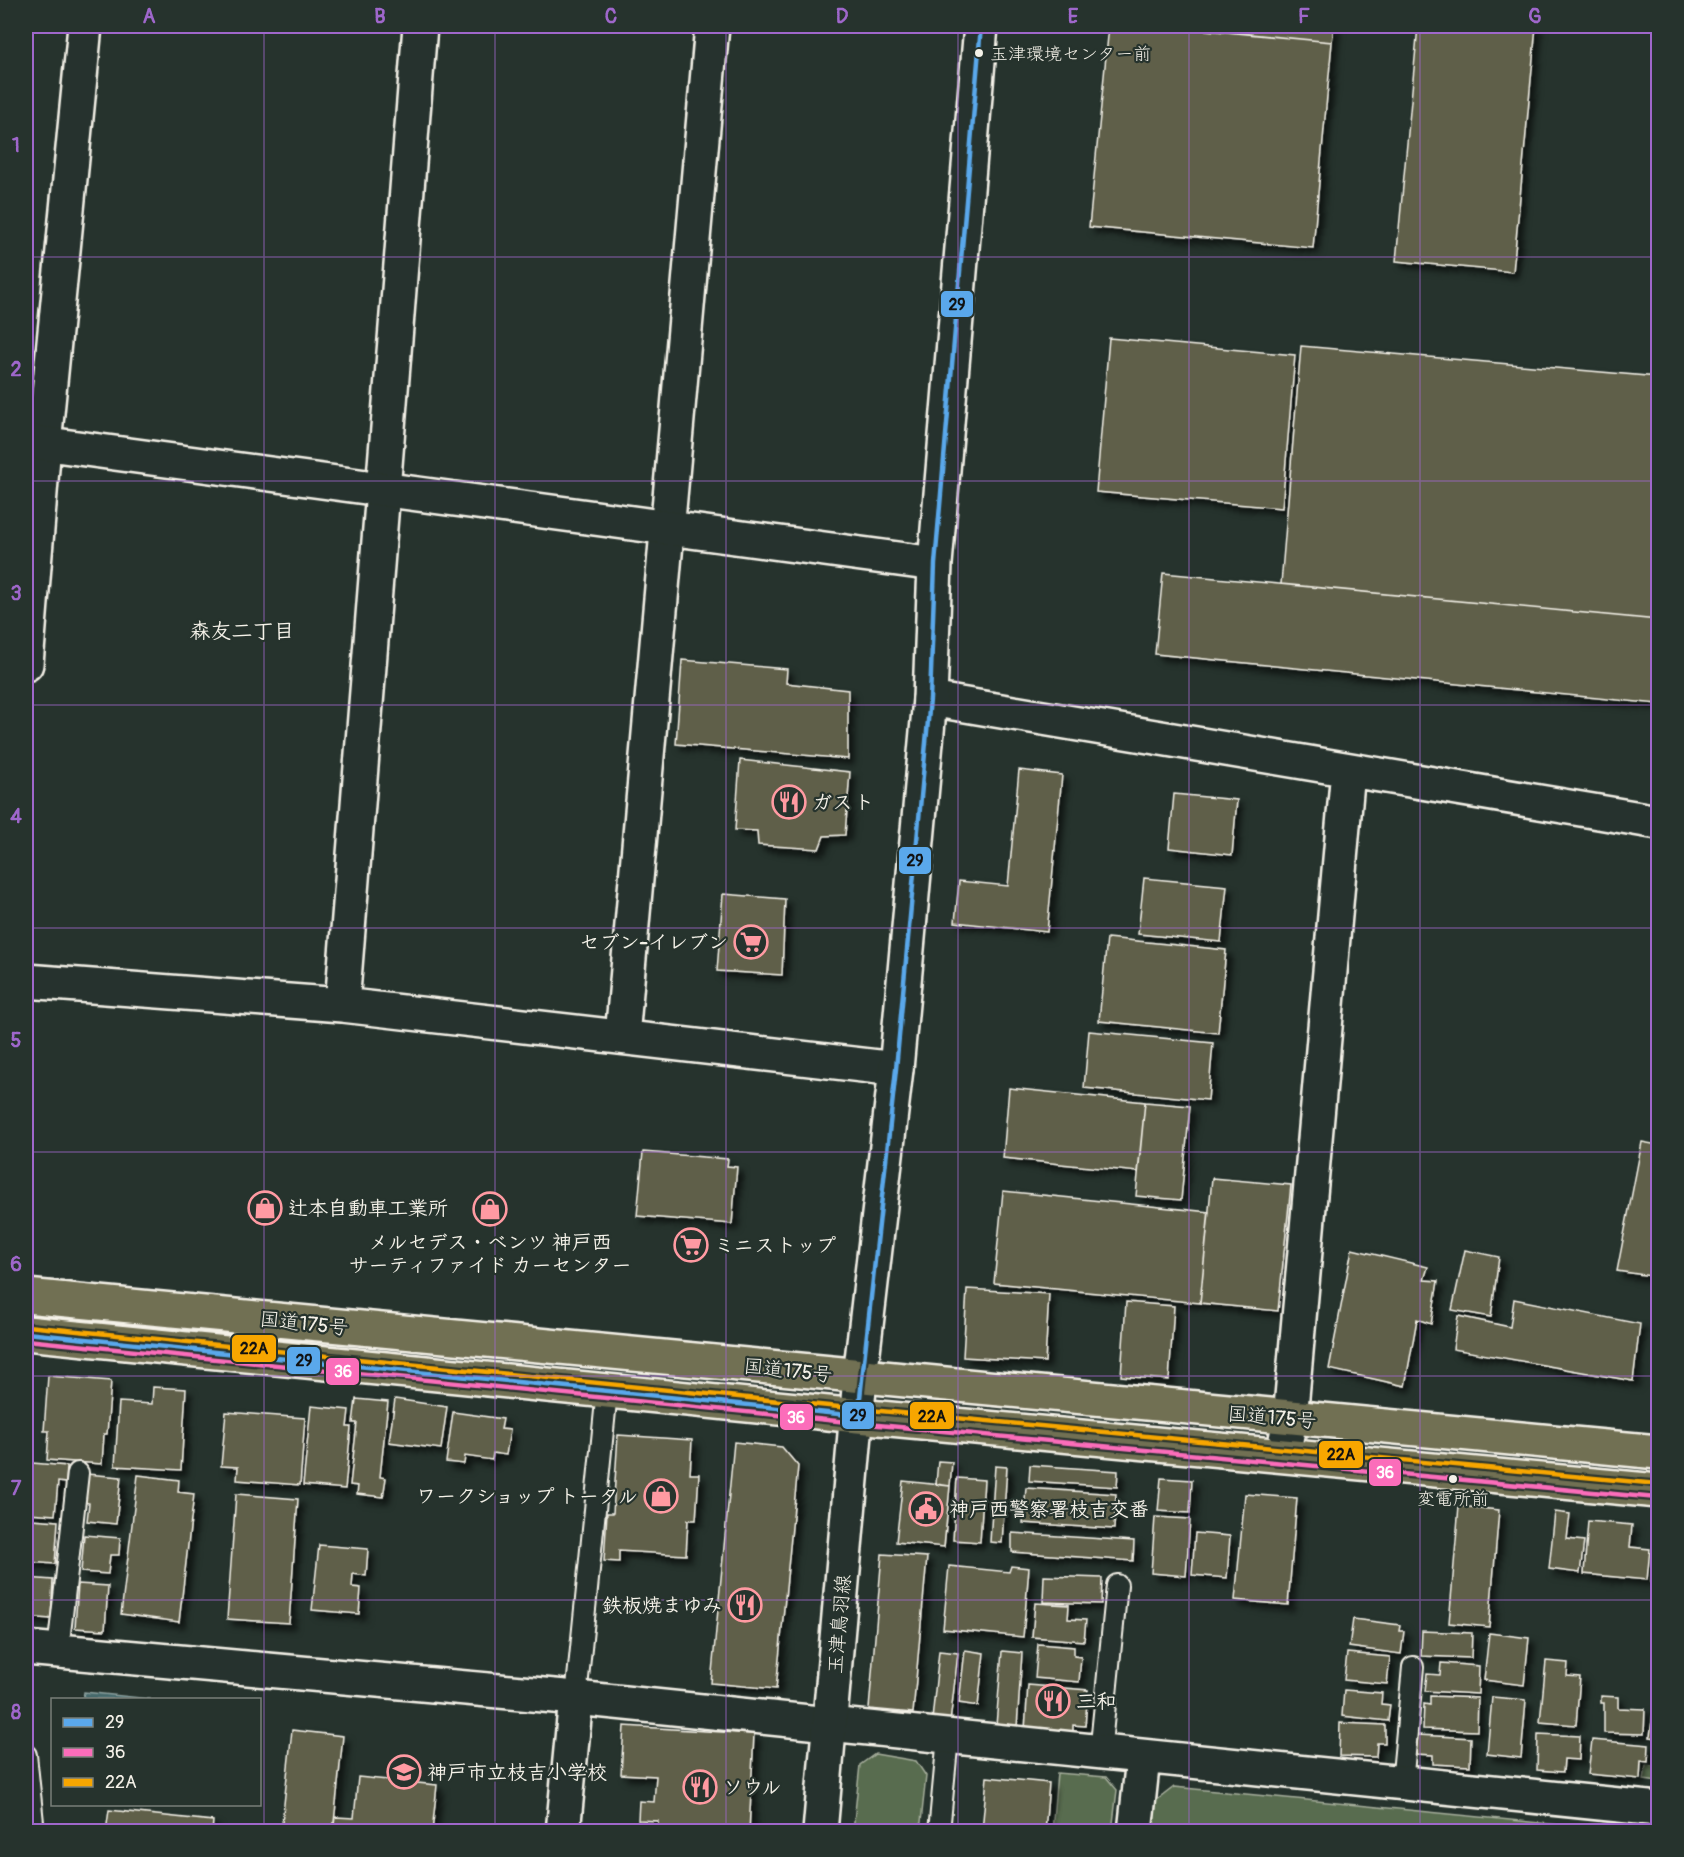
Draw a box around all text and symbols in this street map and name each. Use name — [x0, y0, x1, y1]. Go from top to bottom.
text: A — [143, 4, 156, 29]
text: B — [374, 4, 386, 29]
text: C — [605, 4, 617, 29]
text: D — [836, 4, 849, 29]
text: E — [1068, 4, 1079, 29]
text: F — [1298, 4, 1310, 29]
text: G — [1528, 4, 1542, 29]
place label: 玉津環境センター前 — [990, 43, 1151, 66]
marker: 玉津環境センター前 — [973, 47, 985, 59]
text: 1 — [12, 133, 20, 158]
line badge: 29 — [940, 290, 974, 318]
text: 29 — [948, 295, 966, 315]
text: 2 — [10, 357, 22, 382]
text: 3 — [10, 581, 22, 606]
district label: 森友二丁目 — [190, 618, 295, 645]
restaurant icon: ガスト — [771, 784, 807, 820]
place label: ガスト — [812, 790, 874, 815]
text: 4 — [10, 804, 22, 829]
line badge: 29 — [898, 846, 932, 875]
text: 29 — [906, 851, 924, 871]
supermarket icon: セブン-イレブン — [733, 924, 769, 960]
place label: セブン-イレブン — [579, 930, 728, 955]
text: 5 — [11, 1028, 22, 1053]
shop icon: 辻本自動車工業所 — [247, 1190, 283, 1226]
shop icon: メルセデス・ベンツ 神戸西 サーティファイド カーセンター — [472, 1191, 508, 1227]
place label: 辻本自動車工業所 — [288, 1196, 448, 1221]
supermarket icon: ミニストップ — [673, 1227, 709, 1263]
place label: メルセデス・ベンツ 神戸西 サーティファイド カーセンター — [348, 1230, 632, 1278]
place label: ミニストップ — [714, 1233, 836, 1258]
text: 6 — [10, 1252, 22, 1277]
street label: 国道175号 — [258, 1306, 350, 1341]
line badge: 22A — [231, 1334, 277, 1363]
text: 22A — [240, 1339, 269, 1359]
line badge: 29 — [286, 1346, 321, 1375]
text: 29 — [295, 1351, 313, 1371]
street label: 国道175号 — [742, 1353, 834, 1388]
line badge: 36 — [325, 1357, 360, 1386]
text: 36 — [334, 1362, 352, 1382]
line badge: 29 — [841, 1401, 875, 1430]
line badge: 22A — [909, 1401, 955, 1430]
street label: 国道175号 — [1226, 1401, 1318, 1434]
line badge: 36 — [779, 1403, 814, 1431]
text: 29 — [849, 1406, 867, 1426]
text: 22A — [918, 1407, 947, 1427]
text: 36 — [787, 1408, 805, 1428]
line badge: 22A — [1318, 1440, 1364, 1469]
text: 22A — [1327, 1445, 1356, 1465]
line badge: 36 — [1368, 1458, 1402, 1487]
text: 36 — [1376, 1463, 1394, 1483]
marker: 変電所前 — [1447, 1473, 1459, 1485]
text: 7 — [11, 1476, 22, 1501]
shop icon: ワークショップ トータル — [643, 1478, 679, 1514]
place label: ワークショップ トータル — [416, 1484, 638, 1509]
place label: 変電所前 — [1417, 1488, 1489, 1511]
public building icon: 神戸西警察署枝吉交番 — [908, 1491, 944, 1527]
place label: 神戸西警察署枝吉交番 — [949, 1497, 1149, 1522]
street label: 玉津鳥羽線 — [823, 1573, 856, 1675]
restaurant icon: 鉄板焼まゆみ — [727, 1587, 763, 1623]
place label: 鉄板焼まゆみ — [602, 1593, 722, 1618]
restaurant icon: 三和 — [1035, 1683, 1071, 1719]
place label: 三和 — [1076, 1689, 1116, 1714]
legend — [51, 1698, 261, 1806]
text: 8 — [11, 1700, 21, 1725]
text: 29 — [105, 1711, 124, 1734]
text: 36 — [105, 1741, 126, 1764]
school or university icon: 神戸市立枝吉小学校 — [386, 1754, 422, 1790]
place label: 神戸市立枝吉小学校 — [427, 1760, 607, 1785]
restaurant icon: ソウル — [682, 1769, 718, 1805]
text: 22A — [105, 1771, 137, 1794]
place label: ソウル — [723, 1775, 781, 1800]

